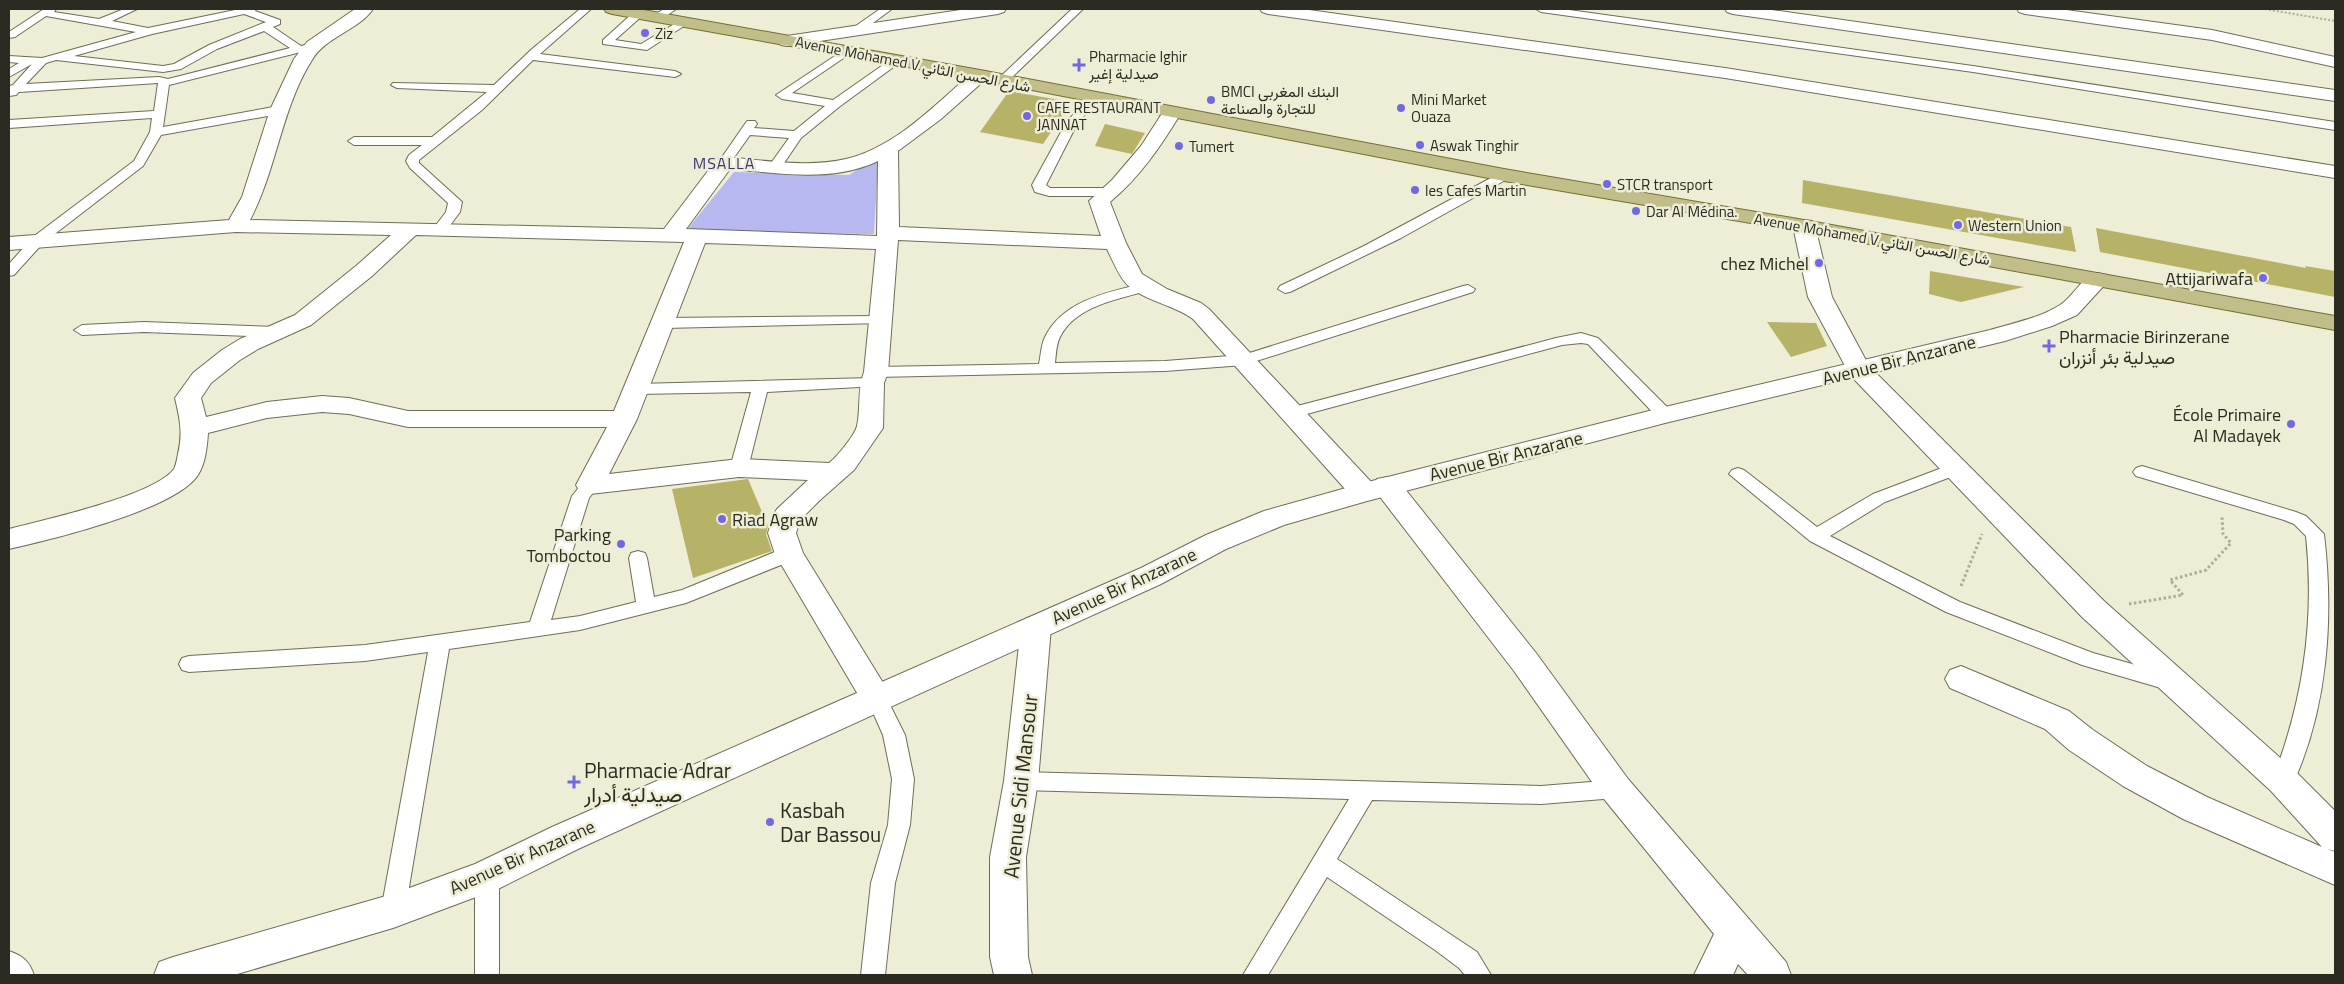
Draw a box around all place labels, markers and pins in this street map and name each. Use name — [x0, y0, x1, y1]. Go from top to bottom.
place label: Ziz — [655, 22, 673, 45]
marker: Ziz — [639, 27, 651, 39]
place label: Pharmacie Ighir صيدلية إغير — [1088, 45, 1187, 85]
marker: Pharmacie Ighir صيدلية إغير — [1073, 59, 1085, 71]
place label: BMCI البنك المغربي للتجارة والصناعة — [1221, 80, 1339, 120]
place label: Mini Market Ouaza — [1411, 88, 1487, 128]
marker: BMCI البنك المغربي للتجارة والصناعة — [1205, 94, 1217, 106]
place label: CAFE RESTAURANT JANNAT — [1037, 96, 1161, 136]
marker: Mini Market Ouaza — [1395, 102, 1407, 114]
marker: CAFE RESTAURANT JANNAT — [1021, 110, 1033, 122]
place label: Aswak Tinghir — [1430, 134, 1519, 157]
place label: Tumert — [1189, 135, 1235, 158]
marker: Aswak Tinghir — [1414, 139, 1426, 151]
marker: Tumert — [1173, 140, 1185, 152]
place label: STCR transport — [1617, 173, 1714, 196]
marker: STCR transport — [1601, 178, 1613, 190]
place label: les Cafes Martin — [1425, 179, 1527, 202]
marker: les Cafes Martin — [1409, 184, 1421, 196]
place label: Dar Al Médina. — [1646, 200, 1738, 223]
marker: Dar Al Médina. — [1630, 205, 1642, 217]
place label: Western Union — [1968, 214, 2062, 237]
marker: Western Union — [1952, 219, 1964, 231]
place label: chez Michel — [1720, 250, 1809, 277]
marker: chez Michel — [1813, 257, 1825, 269]
place label: Attijariwafa — [2165, 265, 2253, 292]
marker: Attijariwafa — [2257, 272, 2269, 284]
place label: Pharmacie Birinzerane صيدلية بئر أنزران — [2059, 323, 2230, 371]
marker: Pharmacie Birinzerane صيدلية بئر أنزران — [2043, 340, 2055, 352]
place label: École Primaire Al Madayek — [2173, 401, 2281, 449]
marker: École Primaire Al Madayek — [2285, 418, 2297, 430]
place label: Riad Agraw — [732, 506, 819, 533]
marker: Riad Agraw — [716, 513, 728, 525]
place label: Parking Tomboctou — [526, 521, 611, 569]
marker: Parking Tomboctou — [615, 538, 627, 550]
place label: Pharmacie Adrar صيدلية أدرار — [583, 754, 731, 810]
marker: Pharmacie Adrar صيدلية أدرار — [568, 776, 580, 788]
place label: Kasbah Dar Bassou — [780, 794, 881, 850]
marker: Kasbah Dar Bassou — [764, 816, 776, 828]

